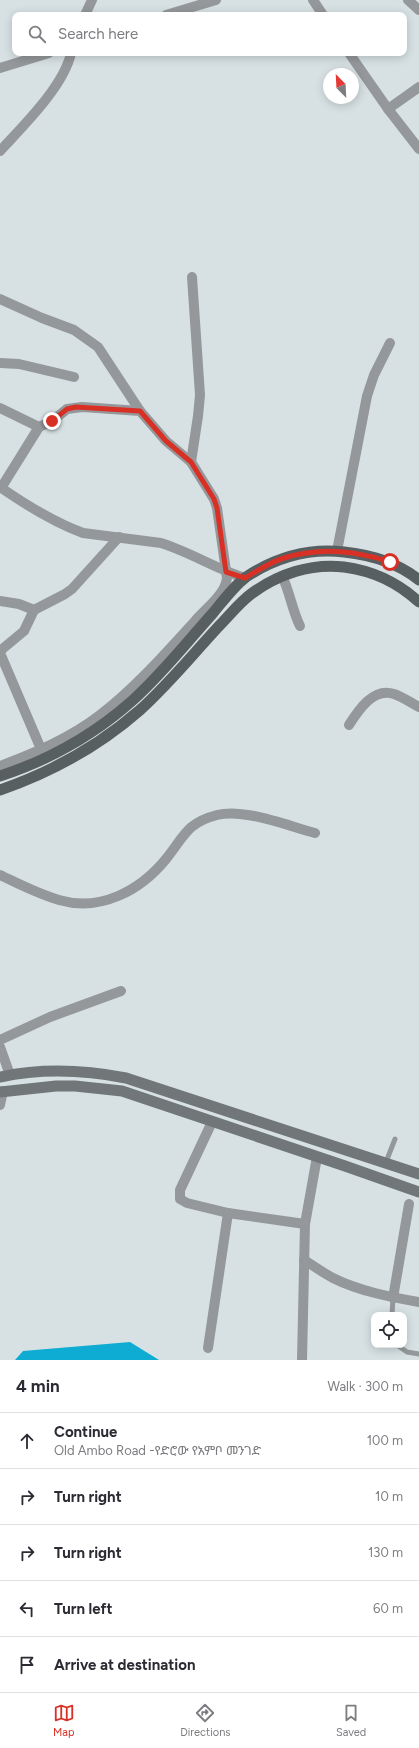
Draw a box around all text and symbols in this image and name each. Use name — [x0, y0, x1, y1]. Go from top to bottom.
search box — [12, 12, 407, 56]
icon: search — [26, 23, 48, 45]
text: Search here — [58, 25, 138, 43]
north arrow — [323, 68, 359, 104]
route end — [43, 412, 61, 430]
route start — [381, 553, 399, 571]
map controls — [371, 1312, 407, 1348]
button: locate — [371, 1312, 407, 1348]
text: 4 min — [16, 1376, 60, 1396]
text: Walk · 300 m — [328, 1379, 403, 1394]
text: Continue — [54, 1423, 117, 1441]
icon: ahead — [16, 1430, 38, 1452]
text: 100 m — [367, 1433, 403, 1448]
text: Old Ambo Road -የድሮው የአምቦ መንገድ — [54, 1443, 261, 1458]
icon: right — [16, 1486, 38, 1508]
text: Turn right — [54, 1488, 122, 1506]
text: 10 m — [375, 1489, 403, 1504]
icon: right — [16, 1542, 38, 1564]
text: Turn right — [54, 1544, 122, 1562]
text: 130 m — [368, 1545, 403, 1560]
icon: left — [16, 1598, 38, 1620]
text: Turn left — [54, 1600, 112, 1618]
text: 60 m — [373, 1601, 403, 1616]
icon: arrive — [16, 1654, 38, 1676]
text: Arrive at destination — [54, 1656, 195, 1674]
tab: Map — [53, 1702, 75, 1739]
tab: Directions — [180, 1702, 230, 1739]
tab: Saved — [336, 1702, 366, 1739]

